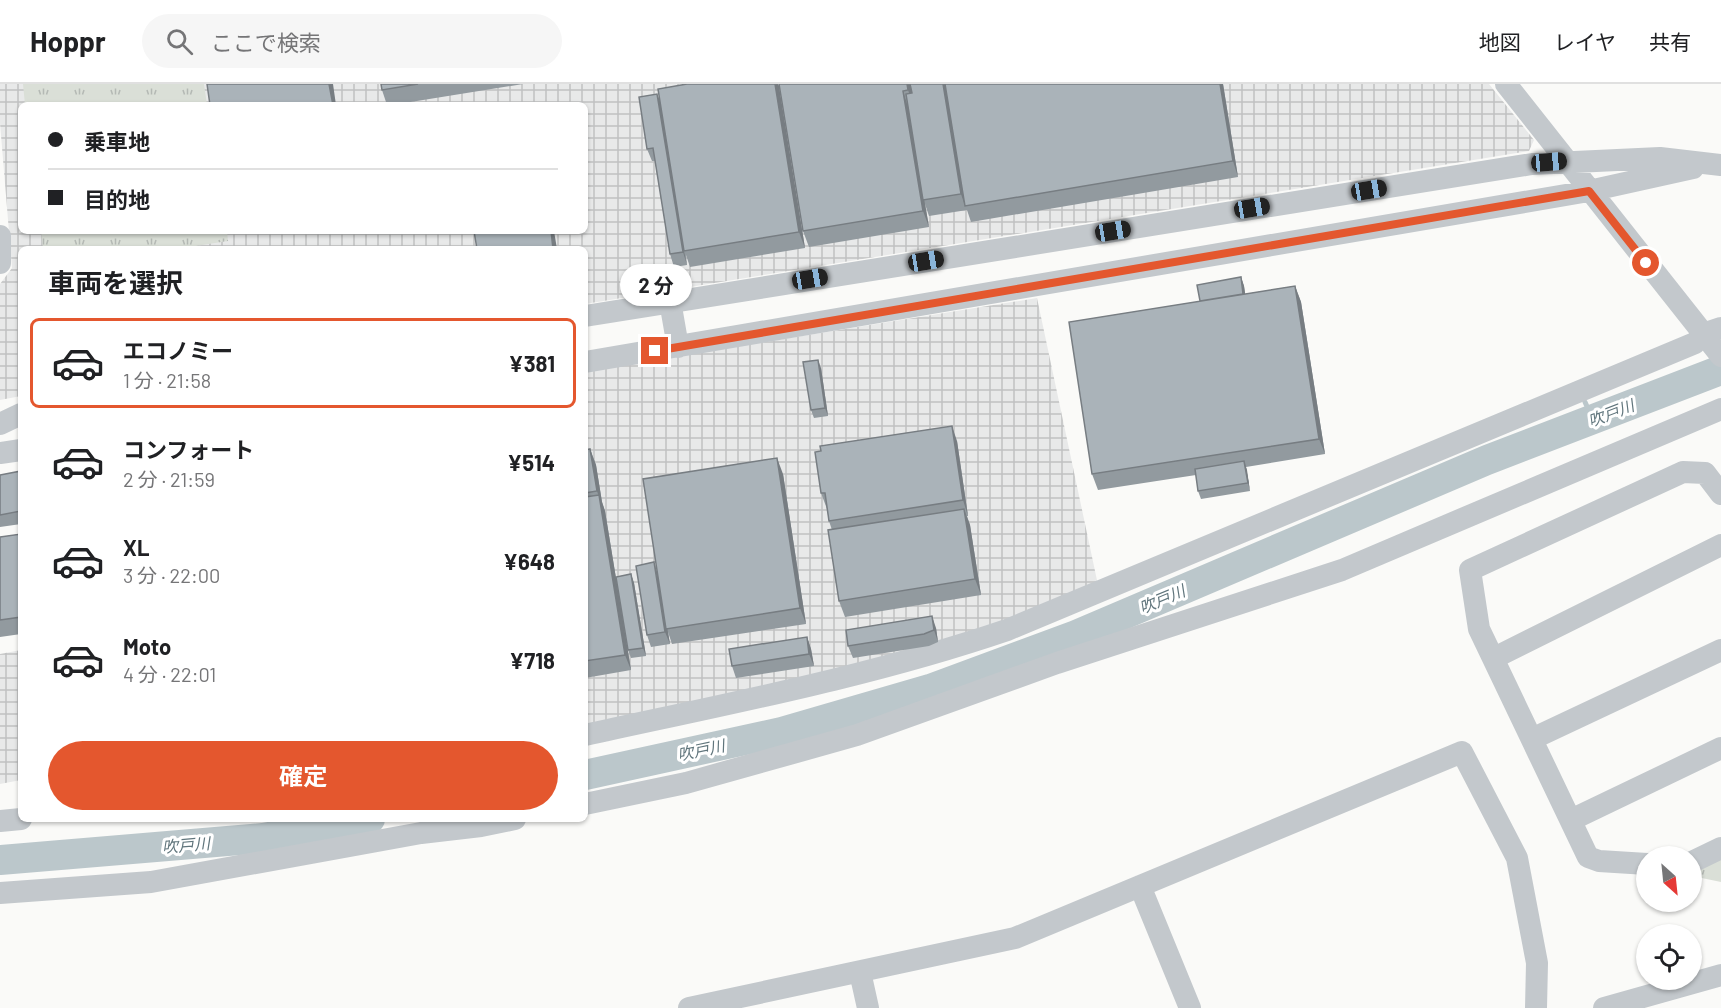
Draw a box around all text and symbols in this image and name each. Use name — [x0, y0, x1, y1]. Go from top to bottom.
search box — [142, 14, 562, 68]
text: Hoppr — [30, 24, 106, 58]
icon: search — [163, 25, 196, 58]
text: ここで検索 — [211, 29, 321, 55]
text: 地図 — [1479, 29, 1521, 54]
text: レイヤ — [1554, 29, 1616, 54]
text: 共有 — [1649, 29, 1691, 54]
text: 乗車地 — [84, 128, 150, 154]
car — [1530, 151, 1568, 173]
car — [1350, 178, 1388, 202]
text: 目的地 — [84, 186, 150, 212]
car — [1233, 196, 1271, 220]
car — [1094, 219, 1132, 243]
car — [907, 249, 945, 273]
route start — [1632, 249, 1659, 276]
callout: 2 分 — [619, 264, 691, 306]
text: 車両を選択 — [48, 266, 183, 298]
car — [791, 267, 829, 291]
text: 2 分 — [638, 273, 674, 297]
icon: car — [51, 336, 105, 390]
text: エコノミー — [123, 337, 233, 363]
route end — [641, 337, 668, 364]
text: ¥381 — [509, 350, 555, 376]
text: 1 分 · 21:58 — [123, 368, 211, 392]
water label: 吹戸川 — [1585, 394, 1638, 430]
icon: car — [51, 435, 105, 489]
text: コンフォート — [123, 436, 254, 462]
text: ¥514 — [507, 449, 555, 475]
text: 2 分 · 21:59 — [123, 467, 215, 491]
icon: car — [51, 534, 105, 588]
text: XL — [123, 534, 149, 560]
text: ¥648 — [503, 548, 555, 574]
text: 3 分 · 22:00 — [123, 563, 220, 587]
water label: 吹戸川 — [1136, 580, 1189, 617]
icon: car — [51, 633, 105, 687]
text: Moto — [123, 633, 171, 659]
text: ¥718 — [509, 647, 555, 673]
text: 4 分 · 22:01 — [123, 662, 216, 686]
water label: 吹戸川 — [675, 735, 728, 764]
button: 確定 — [48, 741, 558, 810]
water label: 吹戸川 — [161, 833, 213, 856]
north arrow — [1636, 846, 1702, 912]
map controls — [1636, 846, 1702, 990]
button: locate — [1636, 924, 1702, 990]

